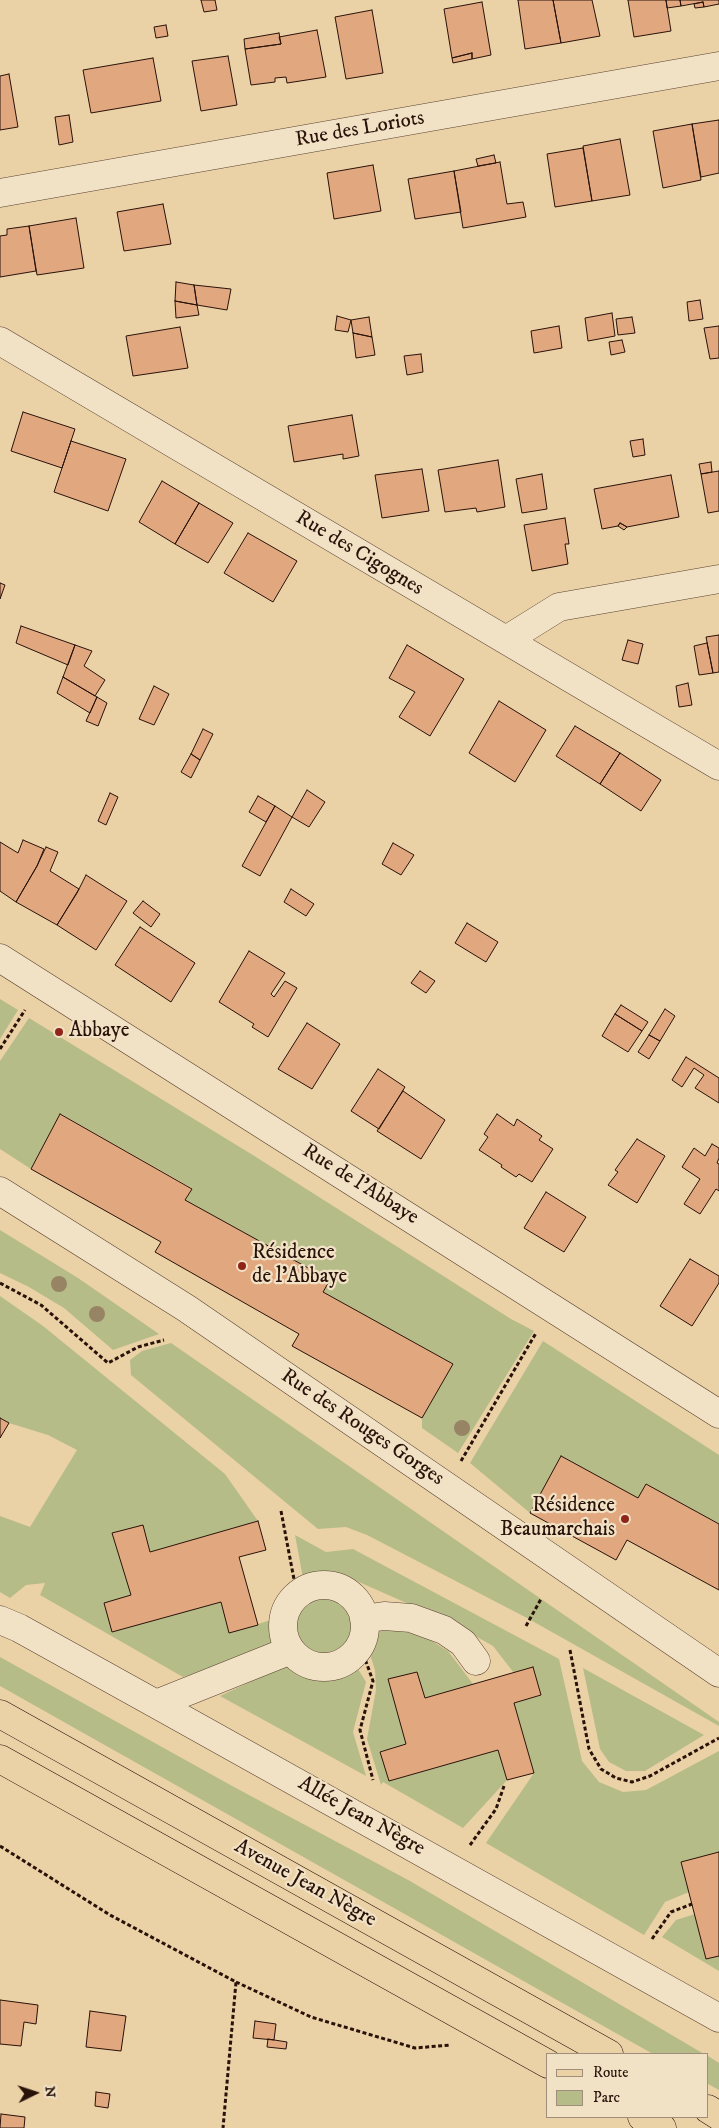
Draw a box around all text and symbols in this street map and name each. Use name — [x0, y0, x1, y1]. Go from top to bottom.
street label: Rue des Loriots — [294, 106, 426, 154]
street label: Rue des Cigognes — [291, 506, 427, 602]
place label: Abbaye — [69, 1019, 130, 1045]
marker: Abbaye — [53, 1026, 65, 1038]
street label: Rue de l'Abbaye — [297, 1139, 423, 1231]
place label: Résidence de l'Abbaye — [252, 1241, 347, 1291]
marker: Résidence de l'Abbaye — [236, 1260, 248, 1272]
street label: Rue des Rouges Gorges — [276, 1364, 448, 1492]
place label: Résidence Beaumarchais — [500, 1494, 615, 1544]
marker: Résidence Beaumarchais — [619, 1513, 631, 1525]
street label: Allée Jean Nègre — [293, 1772, 429, 1862]
street label: Avenue Jean Nègre — [230, 1835, 380, 1933]
legend — [546, 2053, 709, 2118]
text: Route — [593, 2063, 628, 2082]
north arrow — [10, 2068, 60, 2118]
text: N — [41, 2086, 59, 2098]
text: Parc — [593, 2088, 620, 2107]

